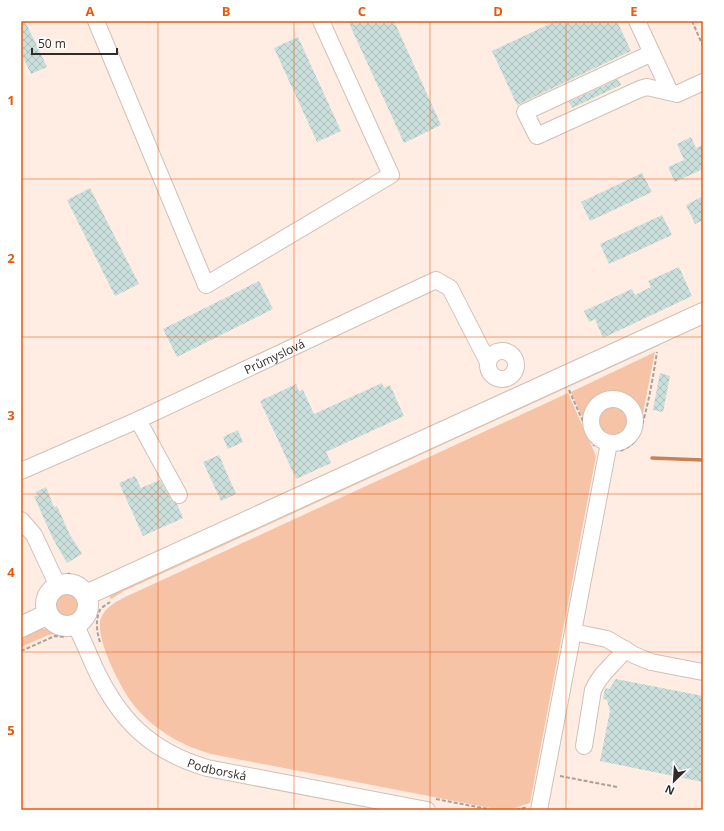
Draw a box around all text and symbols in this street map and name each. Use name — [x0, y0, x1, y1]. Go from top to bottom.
text: A — [86, 2, 95, 20]
text: B — [222, 2, 231, 20]
text: C — [358, 2, 366, 20]
text: D — [493, 2, 503, 20]
text: E — [630, 2, 638, 20]
scale bar — [32, 30, 117, 56]
text: 50 m — [38, 35, 66, 52]
text: 1 — [7, 91, 15, 109]
text: 2 — [7, 249, 15, 267]
street label: Průmyslová — [241, 334, 307, 378]
text: 3 — [7, 406, 15, 424]
text: 4 — [7, 563, 15, 581]
text: 5 — [7, 721, 15, 739]
street label: Podborská — [185, 754, 248, 784]
north arrow — [654, 761, 694, 801]
text: N — [662, 782, 677, 799]

